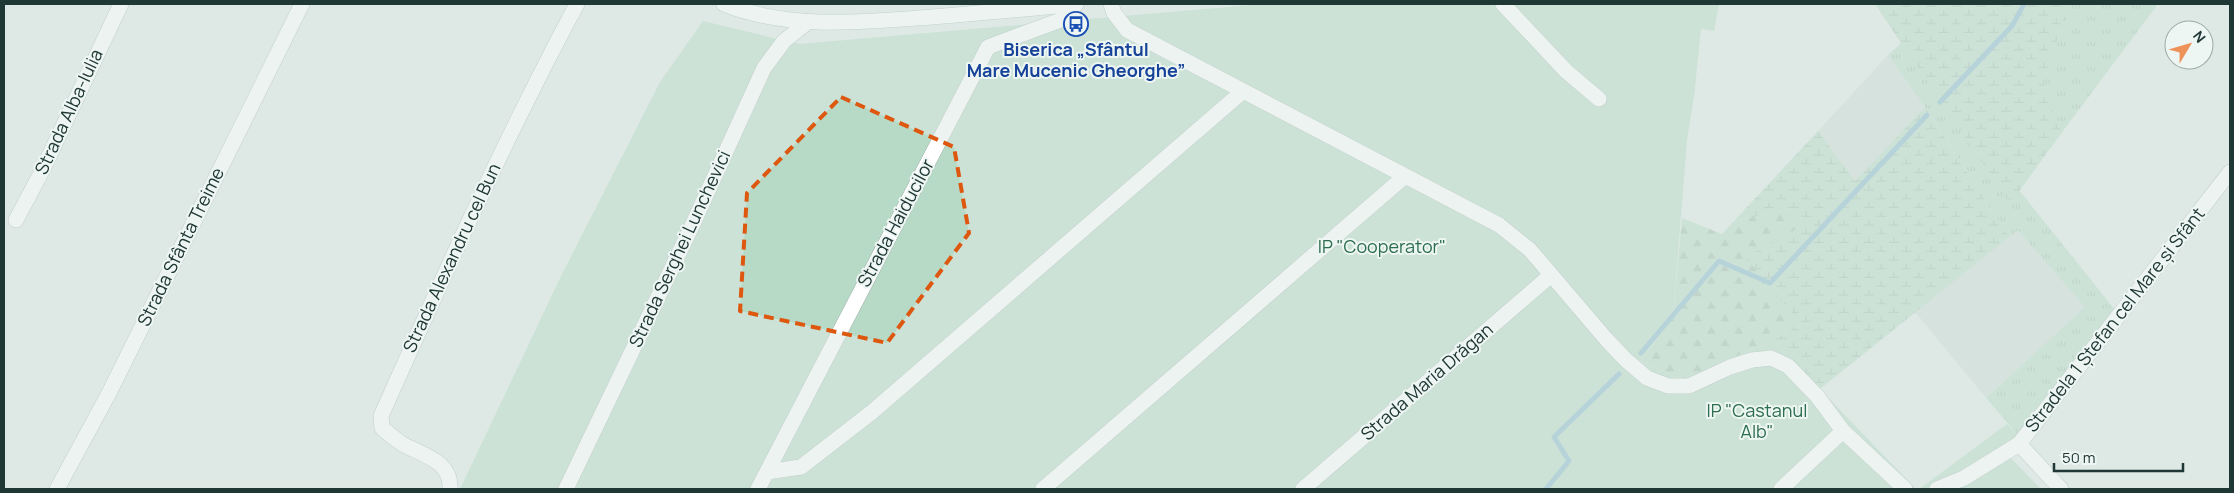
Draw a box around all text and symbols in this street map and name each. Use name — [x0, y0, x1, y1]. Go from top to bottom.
bus stop icon: Biserica „Sfântul Mare Mucenic Gheorghe” — [1063, 11, 1089, 37]
north arrow — [2164, 20, 2214, 70]
text: N — [2189, 27, 2210, 47]
place label: Biserica „Sfântul Mare Mucenic Gheorghe” — [967, 37, 1185, 82]
street label: Strada Alba-Iulia — [29, 45, 108, 178]
street label: Strada Serghei Lunchevici — [623, 146, 735, 351]
street label: Strada Haiducilor — [851, 154, 939, 291]
street label: Strada Alexandru cel Bun — [397, 159, 506, 356]
street label: Strada Sfânta Treime — [131, 163, 229, 330]
street label: Stradela 1 Ștefan cel Mare și Sfânt — [2019, 202, 2210, 437]
park label: IP "Cooperator" — [1318, 234, 1446, 258]
street label: Strada Maria Drăgan — [1355, 317, 1497, 445]
park label: IP "Castanul Alb" — [1707, 398, 1807, 443]
scale bar — [2054, 440, 2183, 472]
text: 50 m — [2062, 447, 2096, 468]

